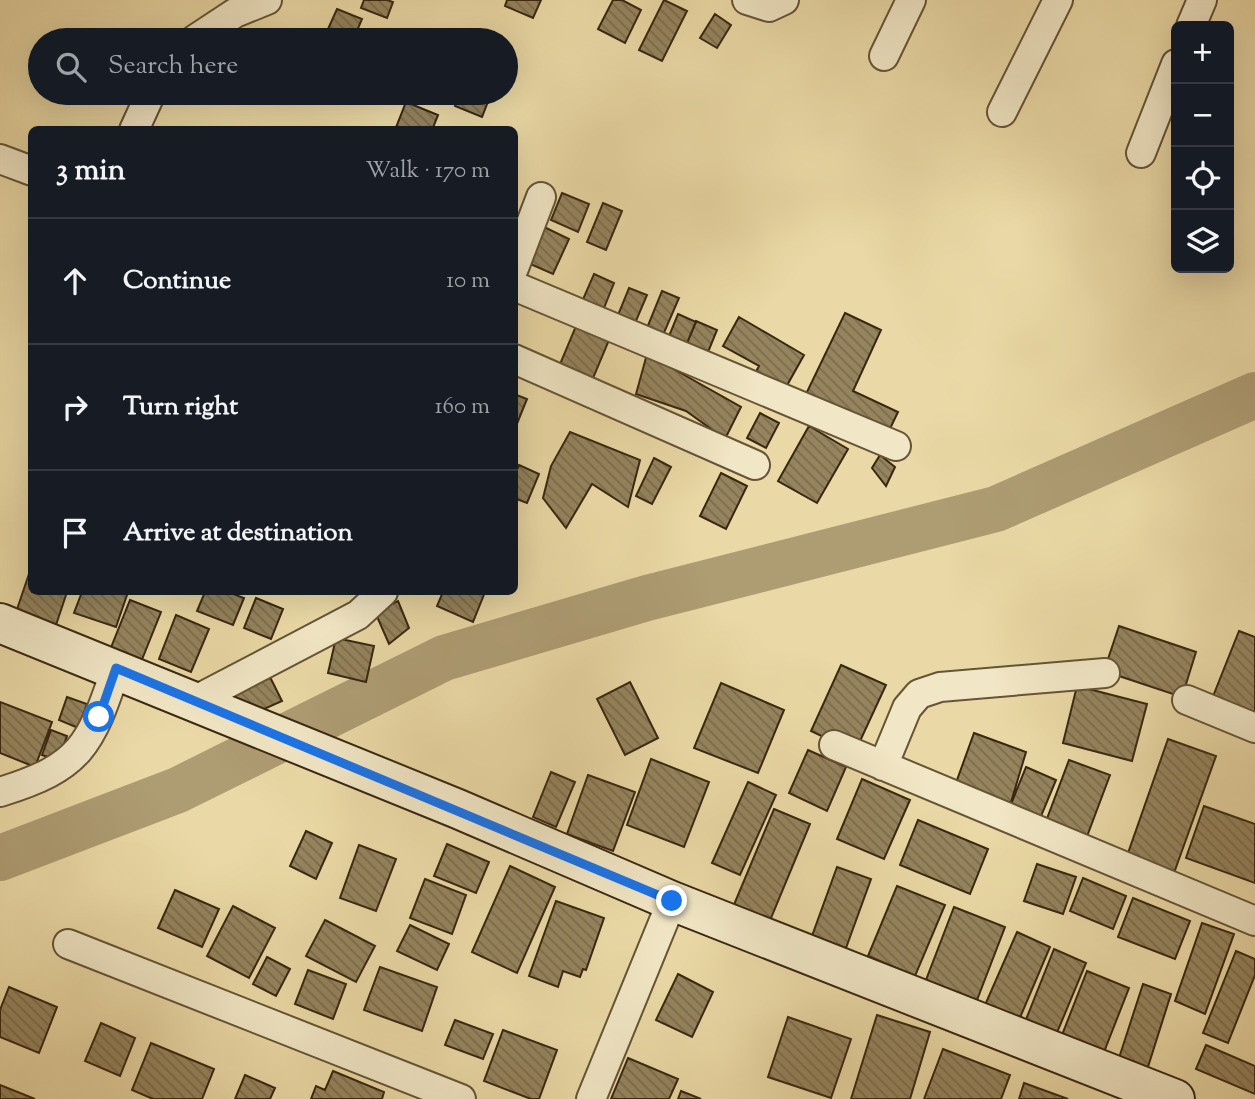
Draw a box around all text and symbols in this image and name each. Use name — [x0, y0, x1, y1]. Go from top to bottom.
map controls — [1171, 21, 1234, 273]
button: + — [1171, 21, 1234, 84]
search box — [28, 28, 518, 105]
icon: search — [52, 48, 90, 86]
text: Search here — [108, 48, 238, 85]
button: − — [1171, 84, 1234, 147]
button: locate — [1171, 147, 1234, 210]
text: 3 min — [56, 150, 126, 193]
text: Walk · 170 m — [365, 155, 490, 188]
button: layers — [1171, 210, 1234, 273]
icon: ahead — [56, 262, 94, 300]
text: Continue — [123, 263, 231, 300]
text: 10 m — [446, 265, 490, 298]
icon: right — [56, 388, 94, 426]
text: Turn right — [123, 389, 238, 426]
text: 160 m — [435, 391, 490, 424]
icon: arrive — [56, 514, 94, 552]
text: Arrive at destination — [123, 515, 353, 552]
route start — [83, 701, 114, 732]
route end — [656, 885, 687, 916]

